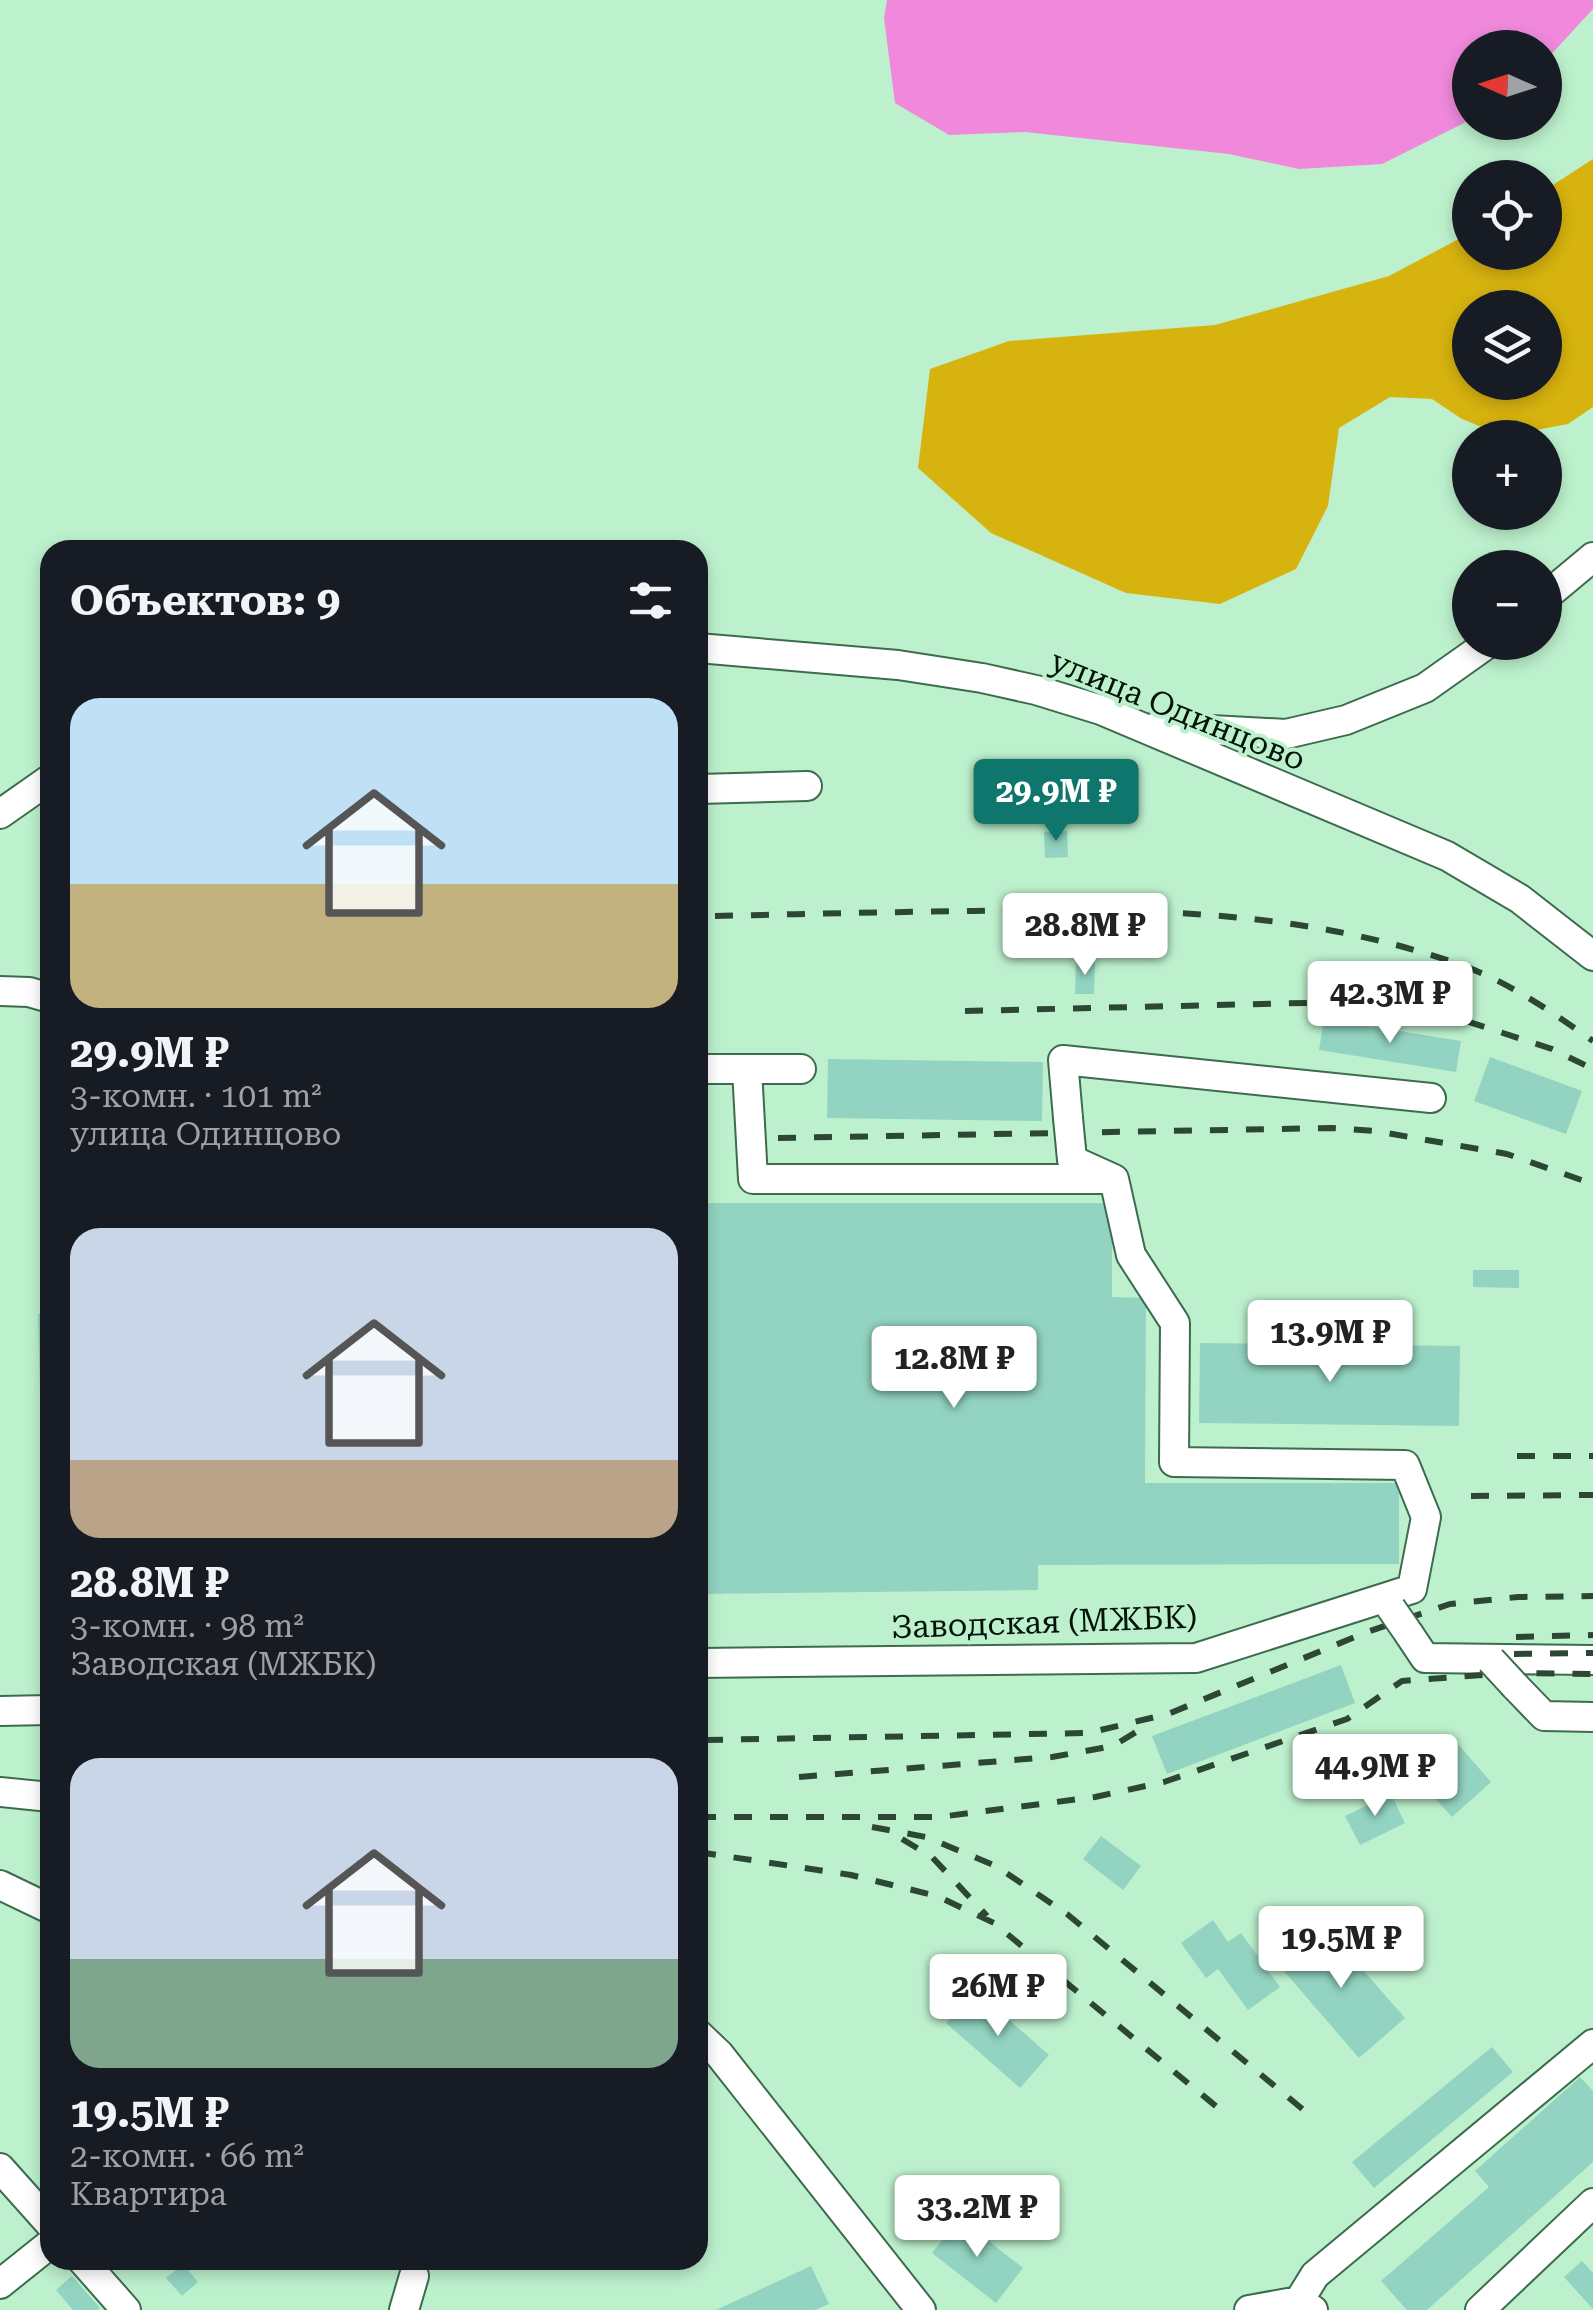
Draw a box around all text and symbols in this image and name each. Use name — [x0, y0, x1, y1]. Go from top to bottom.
north arrow — [1452, 30, 1562, 140]
map controls — [1452, 30, 1562, 660]
button: locate — [1452, 160, 1562, 270]
button: layers — [1452, 290, 1562, 400]
button: + — [1452, 420, 1562, 530]
button: − — [1452, 550, 1562, 660]
icon: filters — [623, 573, 678, 628]
text: Объектов: 9 — [70, 576, 340, 625]
street label: улица Одинцово — [1045, 642, 1311, 778]
pin: 29.9M ₽ — [964, 759, 1148, 844]
icon: home — [284, 763, 464, 943]
text: 29.9M ₽ — [996, 772, 1116, 810]
pin: 28.8M ₽ — [993, 893, 1177, 978]
text: 28.8M ₽ — [1025, 906, 1145, 944]
pin: 42.3M ₽ — [1298, 961, 1482, 1046]
text: 42.3M ₽ — [1330, 974, 1450, 1012]
text: 29.9M ₽ — [70, 1028, 228, 1077]
text: 3-комн. · 101 m² — [70, 1077, 322, 1115]
text: улица Одинцово — [70, 1115, 341, 1153]
icon: home — [284, 1293, 464, 1473]
pin: 13.9M ₽ — [1238, 1300, 1422, 1385]
text: 13.9M ₽ — [1270, 1313, 1390, 1351]
pin: 12.8M ₽ — [862, 1326, 1046, 1411]
text: 12.8M ₽ — [894, 1339, 1014, 1377]
text: 28.8M ₽ — [70, 1558, 228, 1607]
street label: Заводская (МЖБК) — [890, 1598, 1198, 1646]
text: 3-комн. · 98 m² — [70, 1607, 304, 1645]
text: Заводская (МЖБК) — [70, 1645, 376, 1683]
pin: 44.9M ₽ — [1283, 1734, 1467, 1819]
text: 44.9M ₽ — [1315, 1747, 1435, 1785]
icon: home — [284, 1823, 464, 2003]
pin: 19.5M ₽ — [1249, 1906, 1433, 1991]
text: 19.5M ₽ — [1281, 1919, 1401, 1957]
pin: 26M ₽ — [928, 1954, 1068, 2039]
text: 26M ₽ — [952, 1967, 1044, 2005]
text: 19.5M ₽ — [70, 2088, 228, 2137]
text: 2-комн. · 66 m² — [70, 2137, 304, 2175]
text: Квартира — [70, 2175, 227, 2213]
pin: 33.2M ₽ — [885, 2175, 1069, 2260]
text: 33.2M ₽ — [917, 2188, 1037, 2226]

